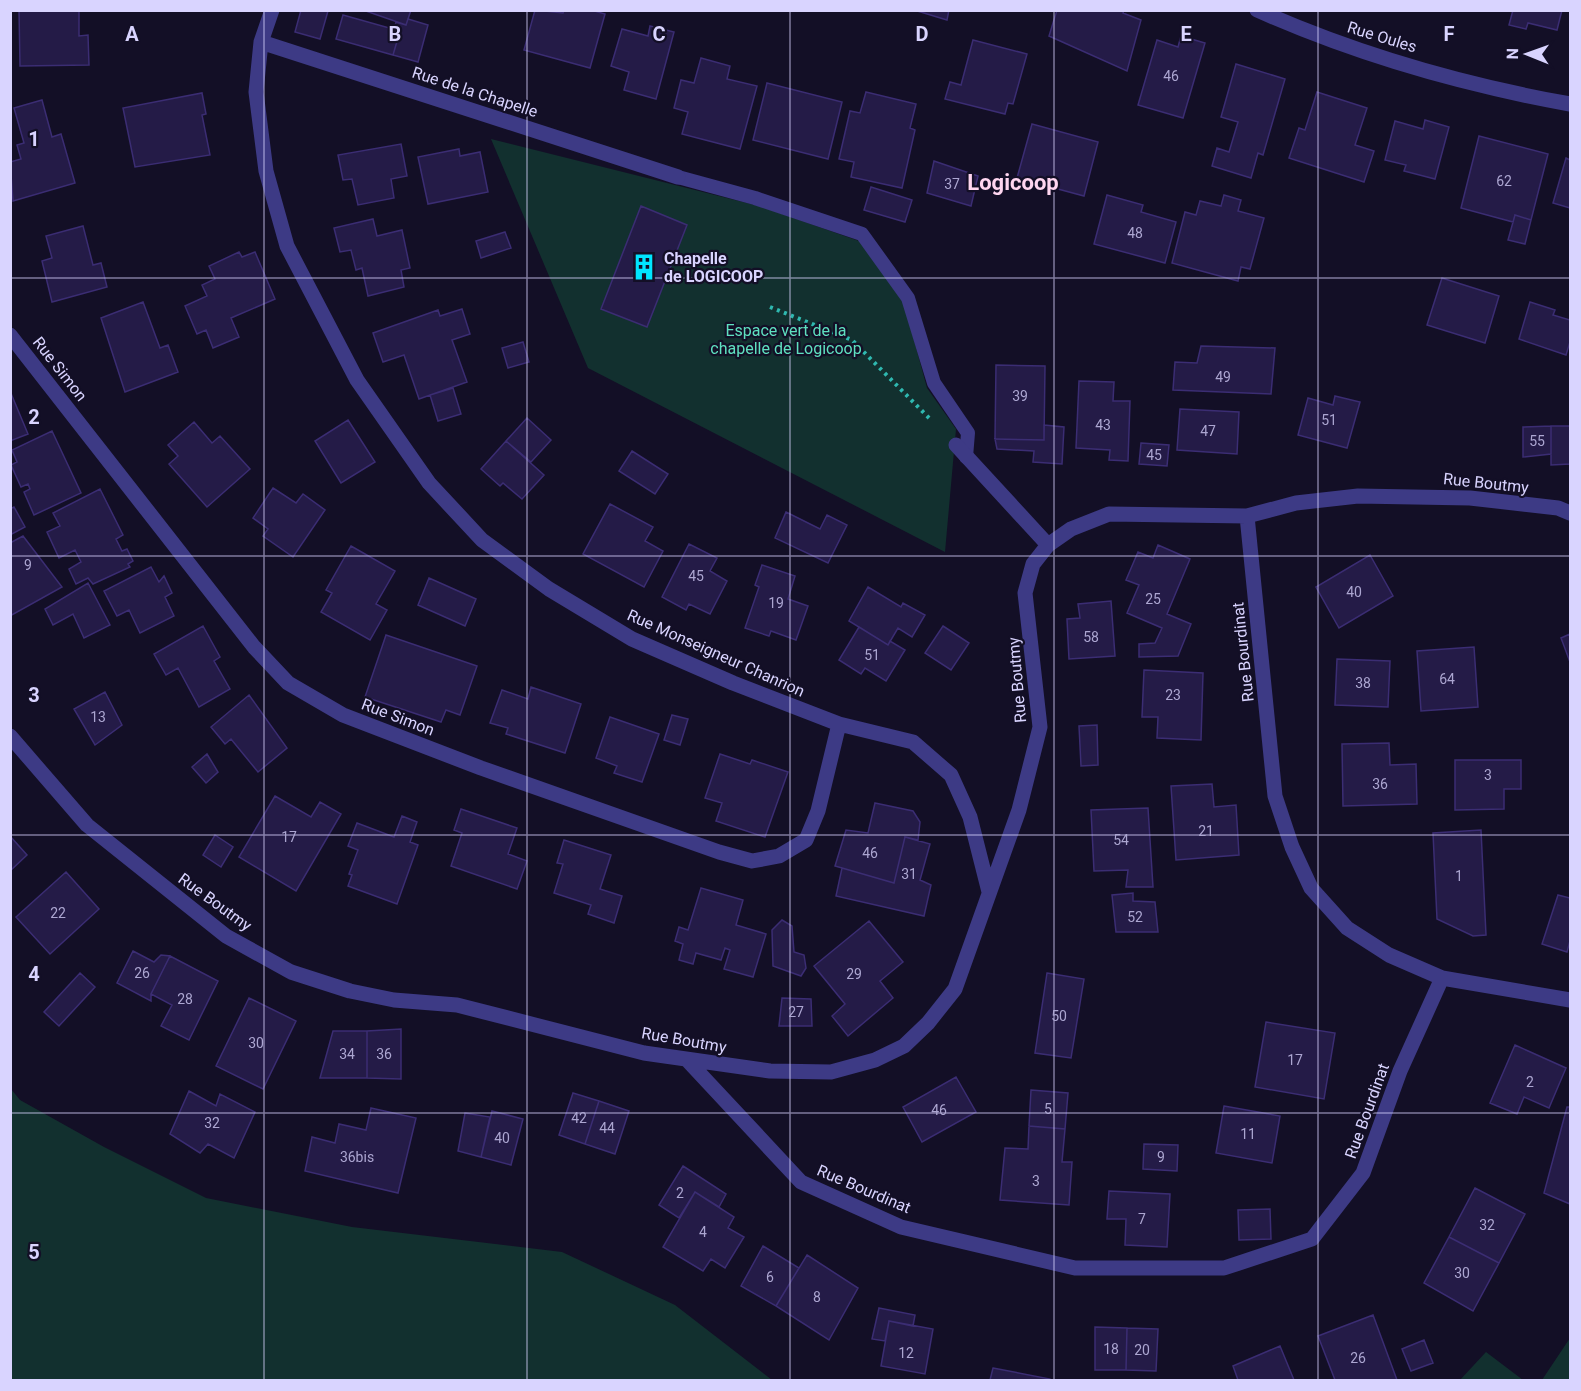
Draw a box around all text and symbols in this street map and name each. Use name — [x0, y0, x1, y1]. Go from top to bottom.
street label: Rue Oules — [1345, 17, 1419, 57]
text: A — [125, 22, 139, 46]
text: B — [389, 22, 401, 46]
text: C — [652, 22, 666, 46]
text: D — [916, 22, 929, 46]
text: E — [1180, 22, 1192, 46]
text: F — [1444, 22, 1455, 46]
north arrow — [1497, 24, 1557, 84]
text: N — [1503, 48, 1522, 60]
street label: Rue de la Chapelle — [410, 63, 540, 121]
house number: 46 — [1163, 68, 1179, 84]
text: 1 — [28, 127, 40, 151]
district label: Logicoop — [967, 170, 1059, 195]
house number: 62 — [1496, 173, 1512, 189]
house number: 37 — [944, 176, 960, 192]
house number: 48 — [1127, 225, 1143, 241]
place label: Chapelle de LOGICOOP — [664, 249, 763, 286]
building icon: Chapelle de LOGICOOP — [629, 252, 659, 282]
park label: Espace vert de la chapelle de Logicoop — [710, 321, 862, 358]
street label: Rue Simon — [29, 333, 91, 405]
house number: 49 — [1215, 369, 1231, 385]
house number: 39 — [1012, 388, 1028, 404]
text: 2 — [28, 405, 40, 429]
house number: 51 — [1321, 412, 1337, 428]
house number: 43 — [1095, 417, 1111, 433]
house number: 47 — [1200, 423, 1216, 439]
house number: 55 — [1529, 433, 1545, 449]
house number: 45 — [1146, 447, 1162, 463]
street label: Rue Boutmy — [1442, 469, 1530, 497]
house number: 9 — [24, 557, 32, 573]
house number: 45 — [688, 568, 704, 584]
house number: 40 — [1346, 584, 1362, 600]
house number: 25 — [1145, 591, 1161, 607]
house number: 19 — [768, 595, 784, 611]
street label: Rue Bourdinat — [1228, 601, 1258, 703]
street label: Rue Monseigneur Chanrion — [624, 605, 808, 701]
house number: 58 — [1083, 629, 1099, 645]
street label: Rue Boutmy — [1004, 636, 1030, 724]
house number: 51 — [864, 647, 880, 663]
house number: 64 — [1439, 671, 1455, 687]
house number: 38 — [1355, 675, 1371, 691]
text: 3 — [28, 683, 40, 707]
house number: 23 — [1165, 687, 1181, 703]
street label: Rue Simon — [359, 694, 437, 740]
house number: 13 — [90, 709, 106, 725]
house number: 3 — [1484, 767, 1492, 783]
house number: 36 — [1372, 776, 1388, 792]
house number: 21 — [1198, 823, 1214, 839]
house number: 17 — [281, 829, 297, 845]
house number: 54 — [1113, 832, 1129, 848]
house number: 46 — [862, 845, 878, 861]
house number: 31 — [901, 866, 917, 882]
house number: 1 — [1455, 868, 1463, 884]
street label: Rue Boutmy — [175, 869, 256, 935]
house number: 22 — [50, 905, 66, 921]
house number: 52 — [1127, 909, 1143, 925]
text: 4 — [28, 962, 40, 986]
house number: 26 — [134, 965, 150, 981]
house number: 29 — [846, 966, 862, 982]
house number: 28 — [177, 991, 193, 1007]
house number: 27 — [788, 1004, 804, 1020]
house number: 50 — [1051, 1008, 1067, 1024]
street label: Rue Boutmy — [640, 1023, 728, 1057]
house number: 30 — [248, 1035, 264, 1051]
house number: 34 — [339, 1046, 355, 1062]
house number: 36 — [376, 1046, 392, 1062]
house number: 17 — [1287, 1052, 1303, 1068]
street label: Rue Bourdinat — [1341, 1061, 1393, 1161]
house number: 2 — [1526, 1074, 1534, 1090]
house number: 5 — [1044, 1101, 1052, 1117]
house number: 46 — [931, 1102, 947, 1118]
house number: 42 — [571, 1110, 587, 1126]
house number: 32 — [204, 1115, 220, 1131]
house number: 44 — [599, 1120, 615, 1136]
house number: 11 — [1240, 1126, 1256, 1142]
house number: 40 — [494, 1130, 510, 1146]
house number: 36bis — [340, 1149, 374, 1165]
house number: 9 — [1157, 1149, 1165, 1165]
street label: Rue Bourdinat — [814, 1161, 914, 1217]
house number: 3 — [1032, 1173, 1040, 1189]
house number: 2 — [676, 1185, 684, 1201]
house number: 7 — [1138, 1211, 1146, 1227]
house number: 32 — [1479, 1217, 1495, 1233]
house number: 4 — [699, 1224, 707, 1240]
text: 5 — [28, 1240, 40, 1264]
house number: 30 — [1454, 1265, 1470, 1281]
house number: 6 — [766, 1269, 774, 1285]
house number: 8 — [813, 1289, 821, 1305]
house number: 18 — [1103, 1341, 1119, 1357]
house number: 20 — [1134, 1342, 1150, 1358]
house number: 12 — [898, 1345, 914, 1361]
house number: 26 — [1350, 1350, 1366, 1366]

